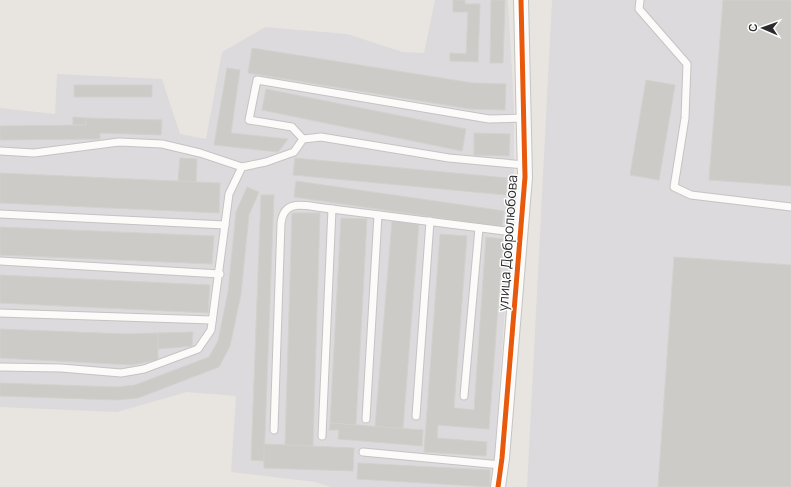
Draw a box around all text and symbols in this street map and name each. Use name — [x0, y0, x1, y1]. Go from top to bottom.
north arrow — [743, 8, 783, 48]
text: С — [745, 23, 760, 32]
street label: улица Добролюбова — [493, 174, 521, 312]

